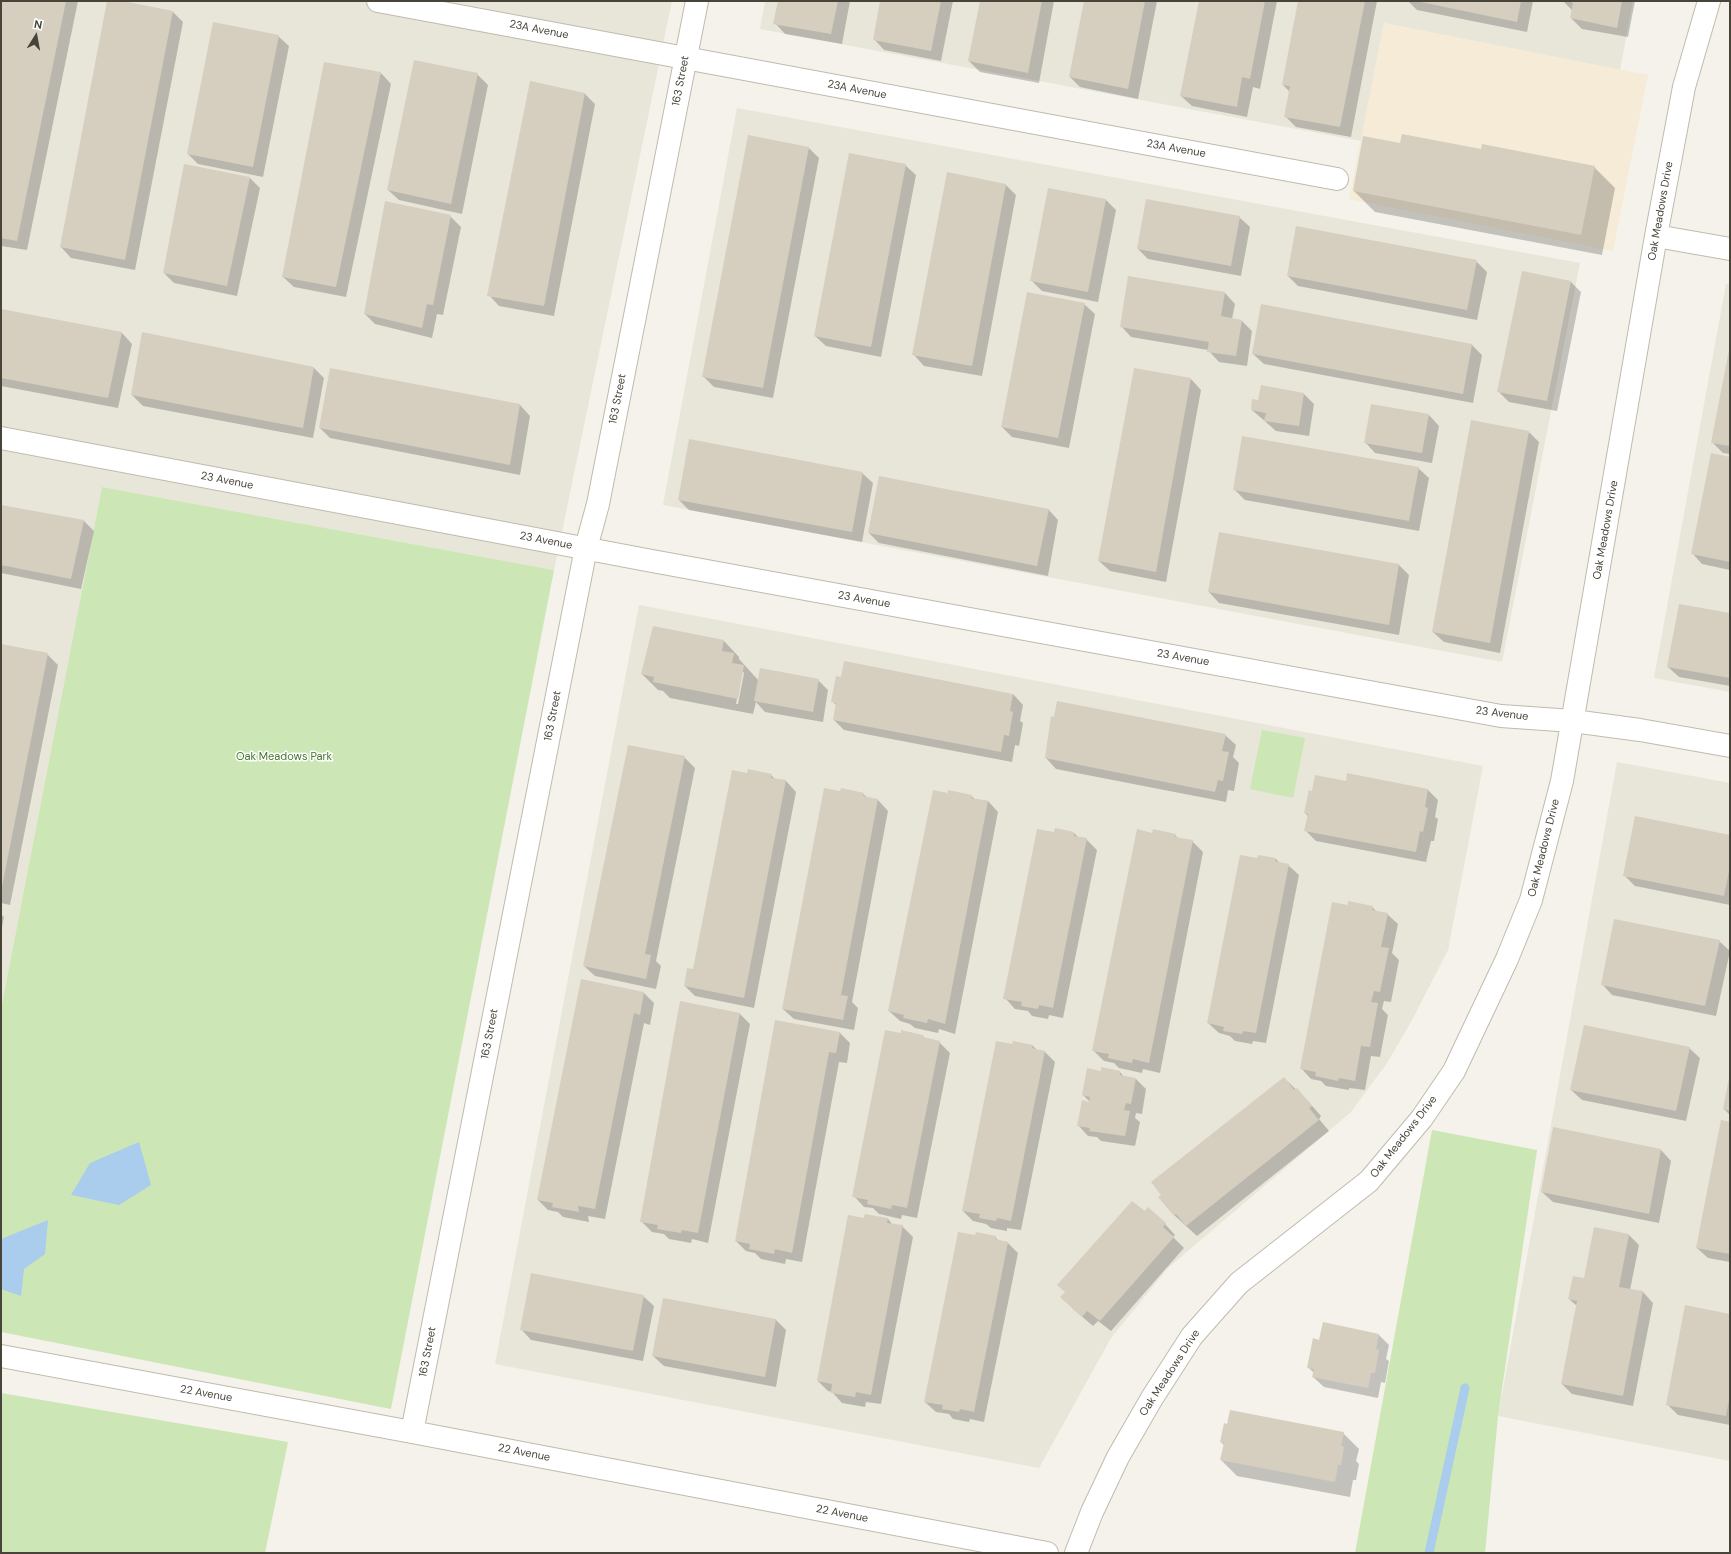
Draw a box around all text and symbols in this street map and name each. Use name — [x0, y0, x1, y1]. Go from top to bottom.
north arrow — [16, 16, 56, 56]
text: N — [33, 17, 44, 32]
street label: 23A Avenue — [508, 18, 570, 42]
street label: 163 Street — [670, 55, 692, 107]
street label: 23A Avenue — [826, 78, 888, 102]
street label: 23A Avenue — [1145, 137, 1207, 161]
street label: Oak Meadows Drive — [1646, 160, 1676, 262]
street label: 163 Street — [607, 373, 629, 425]
street label: 23 Avenue — [200, 469, 254, 493]
street label: Oak Meadows Drive — [1591, 479, 1621, 581]
street label: 23 Avenue — [519, 529, 573, 553]
street label: 23 Avenue — [837, 589, 891, 611]
street label: 23 Avenue — [1156, 647, 1210, 669]
street label: 163 Street — [542, 690, 564, 742]
street label: 23 Avenue — [1475, 704, 1529, 724]
park label: Oak Meadows Park — [236, 750, 332, 764]
street label: Oak Meadows Drive — [1525, 798, 1563, 898]
street label: 163 Street — [479, 1008, 501, 1060]
street label: Oak Meadows Drive — [1368, 1093, 1440, 1181]
street label: 163 Street — [417, 1326, 439, 1378]
street label: Oak Meadows Drive — [1137, 1327, 1203, 1419]
street label: 22 Avenue — [179, 1383, 233, 1405]
street label: 22 Avenue — [497, 1441, 551, 1465]
street label: 22 Avenue — [815, 1502, 869, 1526]

